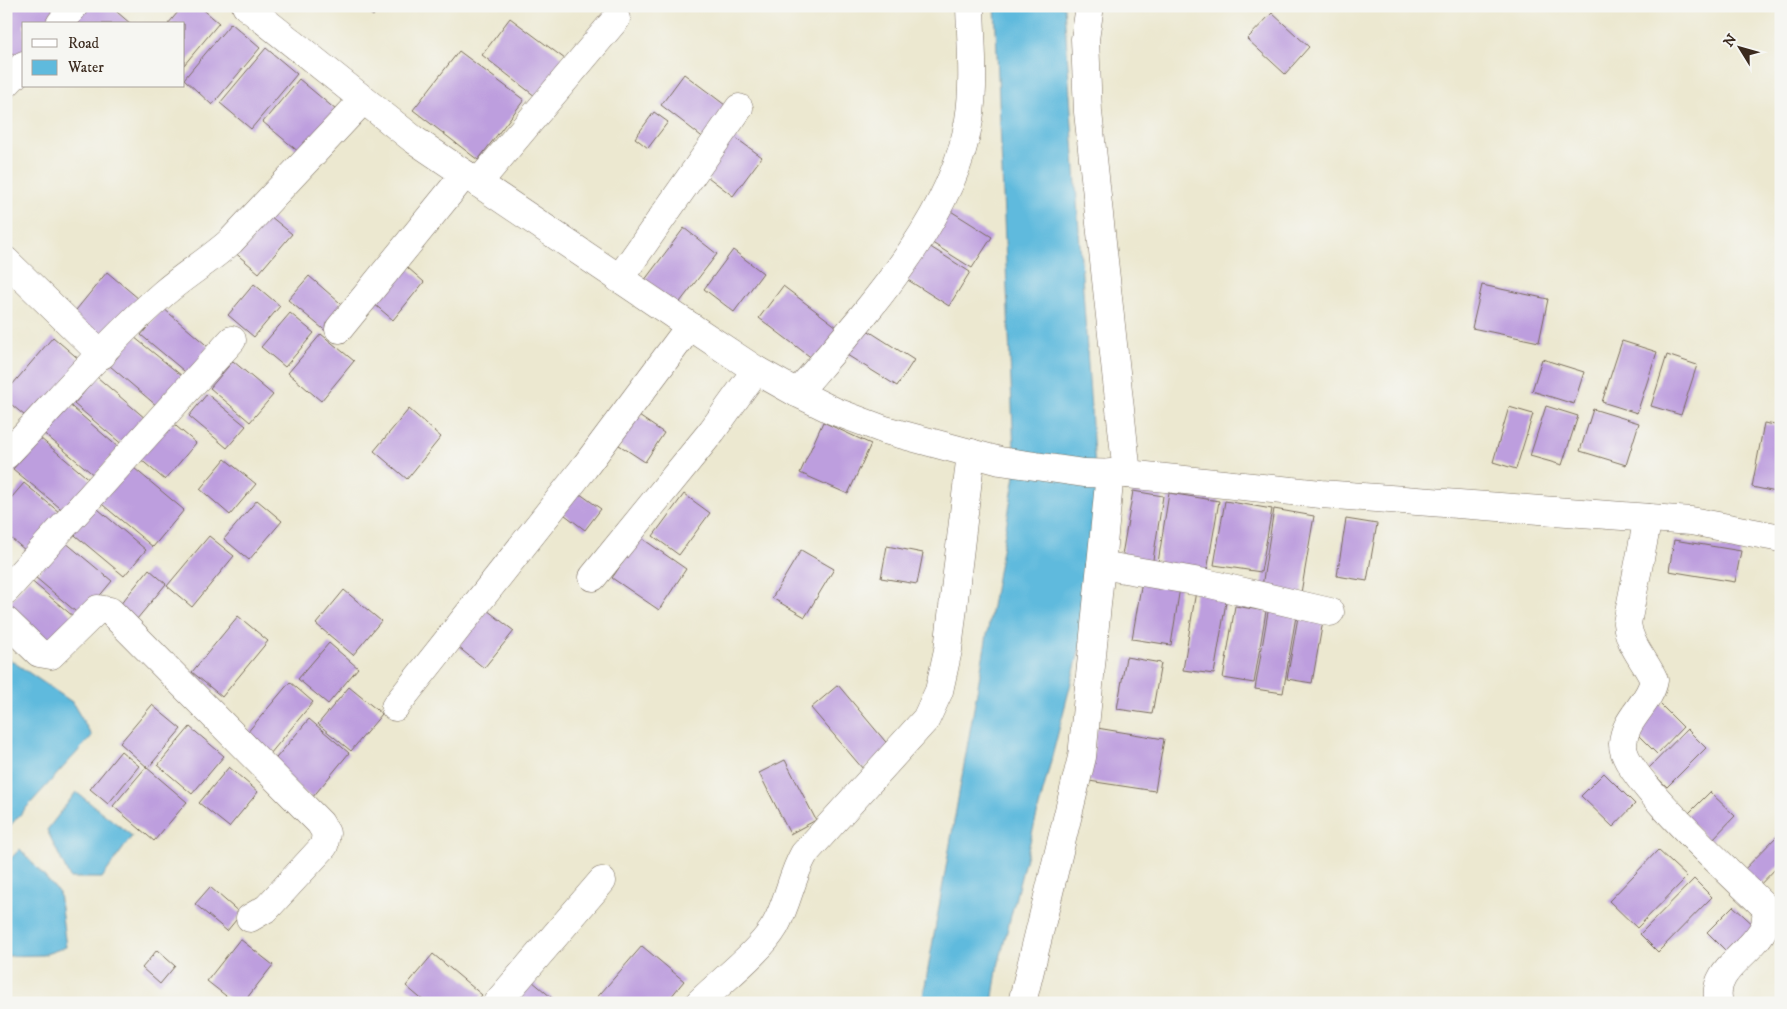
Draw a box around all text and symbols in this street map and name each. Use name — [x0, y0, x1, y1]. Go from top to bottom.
legend — [22, 22, 185, 88]
north arrow — [1714, 22, 1764, 72]
text: N — [1720, 30, 1741, 51]
text: Road — [68, 34, 100, 53]
text: Water — [67, 58, 104, 77]

